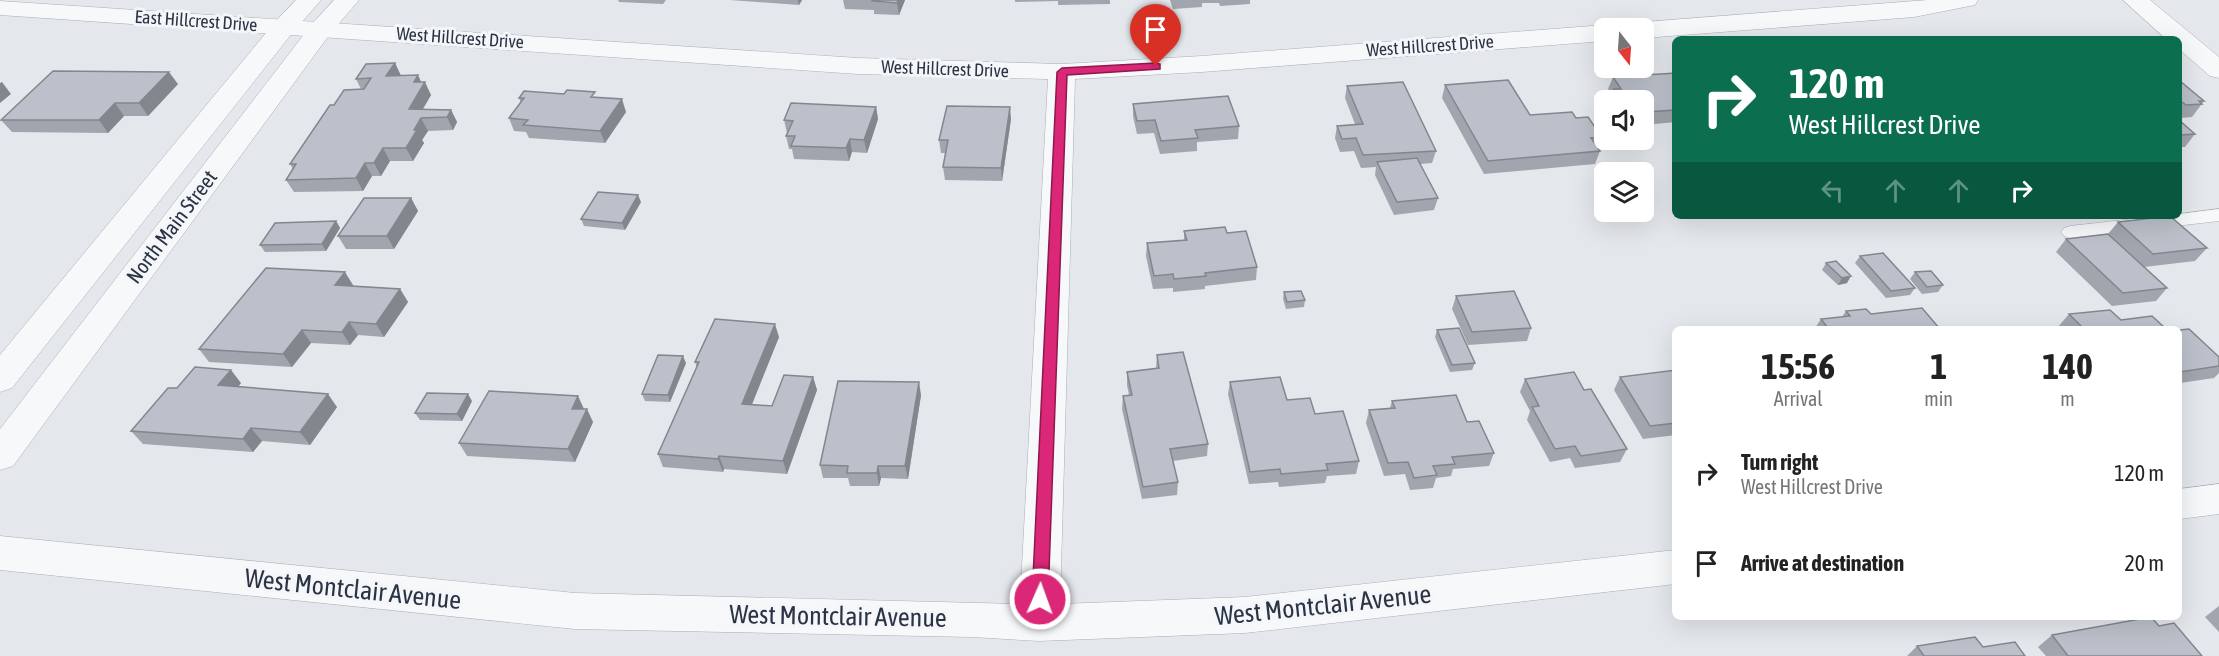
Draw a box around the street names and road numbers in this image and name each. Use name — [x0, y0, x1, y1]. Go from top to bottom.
street label: East Hillcrest Drive — [134, 6, 258, 35]
street label: West Hillcrest Drive — [396, 23, 524, 52]
street label: West Hillcrest Drive — [1366, 31, 1494, 60]
street label: West Hillcrest Drive — [881, 56, 1009, 81]
street label: North Main Street — [121, 165, 221, 288]
street label: West Montclair Avenue — [243, 563, 463, 615]
street label: West Montclair Avenue — [1213, 579, 1433, 631]
street label: West Montclair Avenue — [729, 599, 947, 633]

